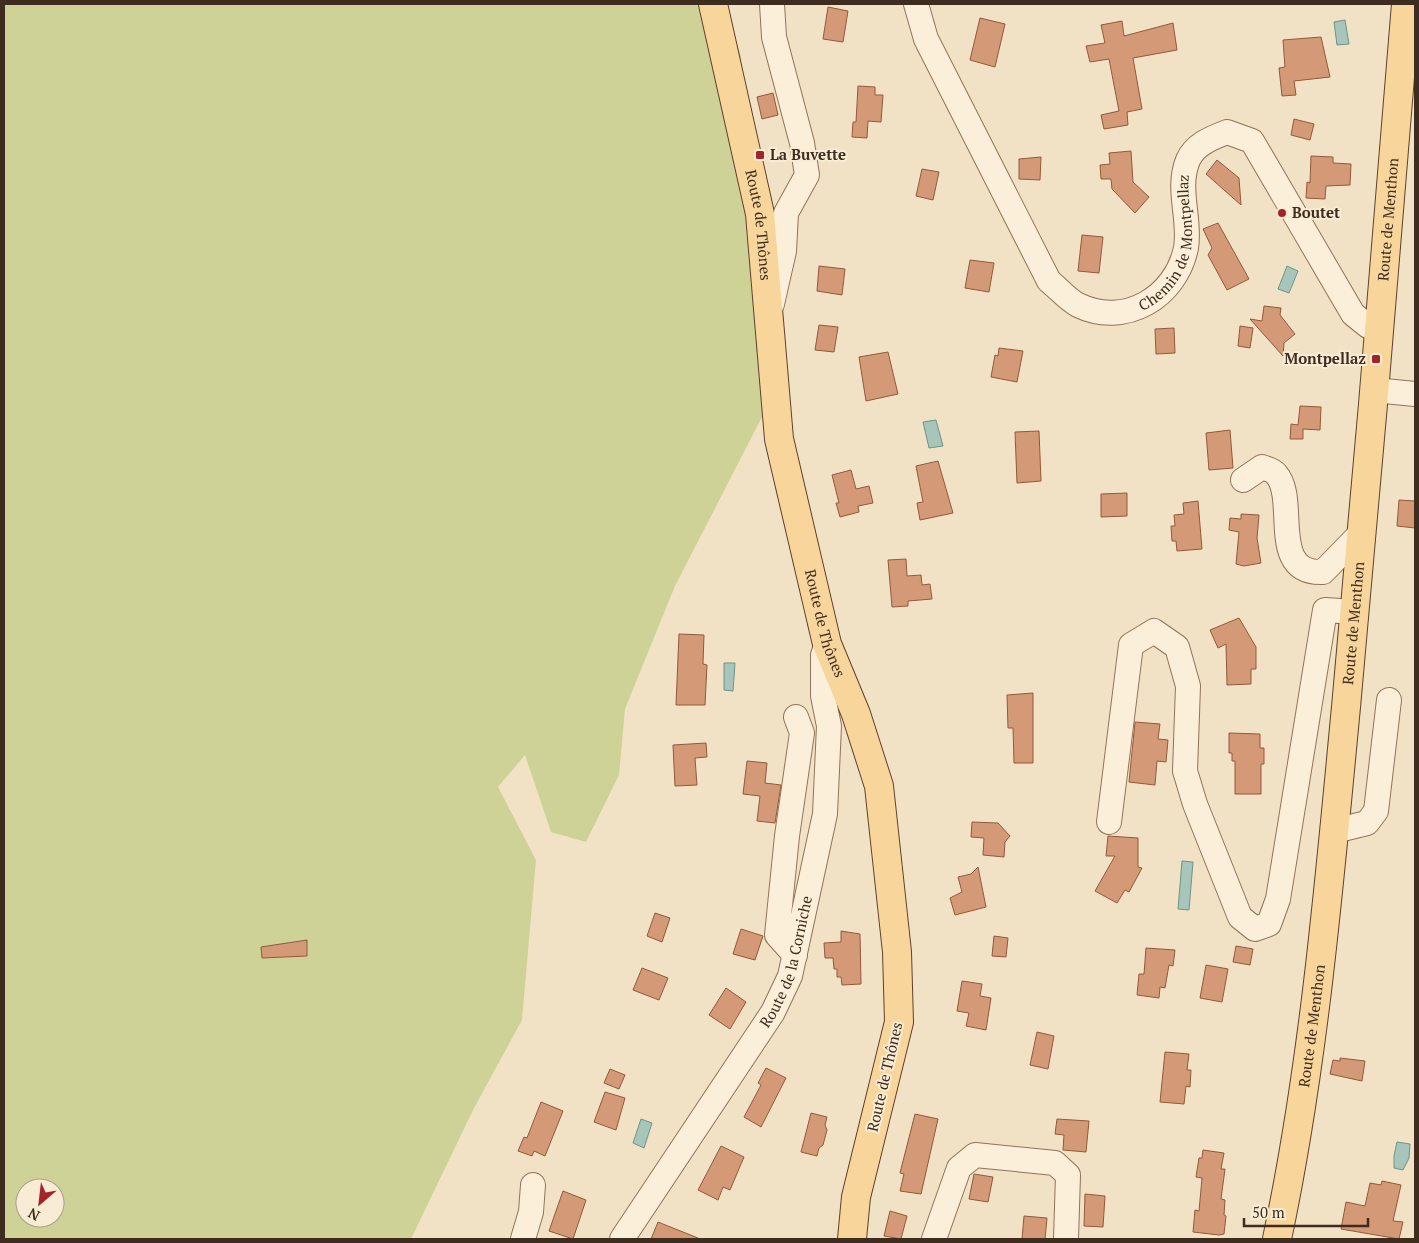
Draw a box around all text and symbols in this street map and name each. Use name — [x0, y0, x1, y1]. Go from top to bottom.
place label: La Buvette — [770, 144, 846, 164]
marker: La Buvette — [754, 149, 766, 161]
street label: Route de Menthon — [1372, 157, 1402, 282]
street label: Route de Thônes — [741, 168, 777, 281]
street label: Chemin de Montpellaz — [1135, 173, 1196, 315]
place label: Boutet — [1292, 202, 1340, 222]
marker: Boutet — [1276, 207, 1288, 219]
place label: Montpellaz — [1284, 348, 1366, 368]
marker: Montpellaz — [1370, 353, 1382, 365]
street label: Route de Menthon — [1337, 561, 1368, 686]
street label: Route de Thônes — [801, 567, 851, 680]
street label: Route de la Corniche — [755, 894, 816, 1031]
street label: Route de Menthon — [1293, 963, 1329, 1089]
street label: Route de Thônes — [862, 1020, 906, 1133]
north arrow — [15, 1178, 65, 1228]
scale bar — [1244, 1196, 1368, 1228]
text: 50 m — [1252, 1202, 1285, 1222]
text: N — [24, 1204, 43, 1226]

